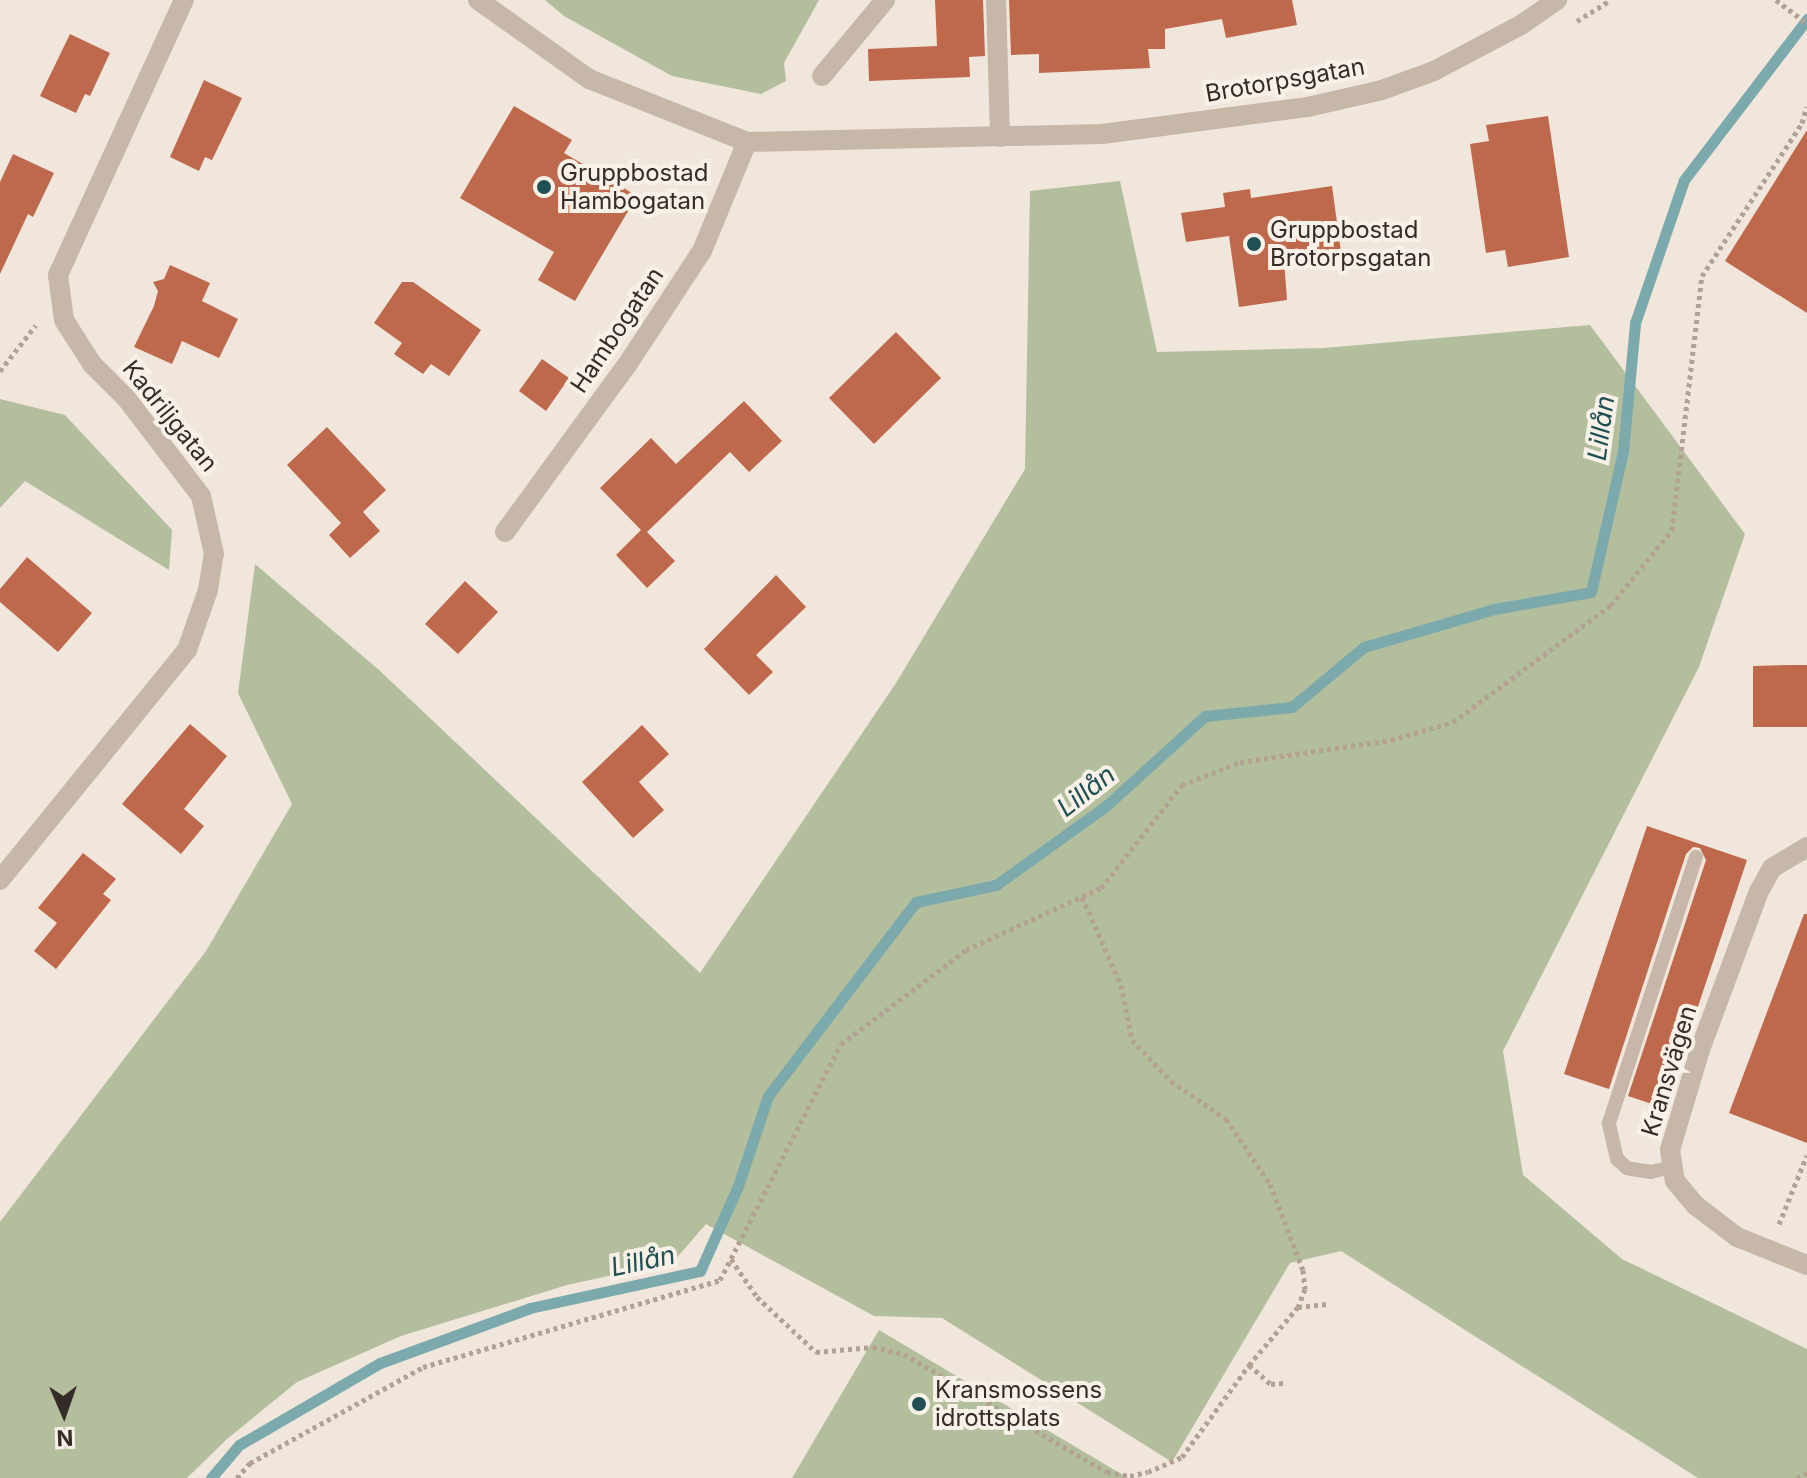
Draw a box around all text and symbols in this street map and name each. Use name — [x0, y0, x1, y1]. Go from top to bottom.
street label: Brotorpsgatan — [1203, 52, 1367, 108]
place label: Gruppbostad Hambogatan — [560, 159, 708, 215]
marker: Gruppbostad Hambogatan — [535, 178, 553, 196]
place label: Gruppbostad Brotorpsgatan — [1270, 216, 1431, 272]
marker: Gruppbostad Brotorpsgatan — [1245, 235, 1263, 253]
street label: Hambogatan — [564, 262, 670, 398]
street label: Kadriljgatan — [116, 354, 224, 478]
water label: Lillån — [1581, 394, 1621, 462]
water label: Lillån — [1051, 759, 1121, 823]
street label: Kransvägen — [1635, 1002, 1703, 1140]
water label: Lillån — [608, 1239, 678, 1283]
north arrow — [24, 1374, 104, 1454]
place label: Kransmossens idrottsplats — [935, 1376, 1102, 1432]
marker: Kransmossens idrottsplats — [910, 1395, 928, 1413]
text: N — [56, 1425, 74, 1451]

